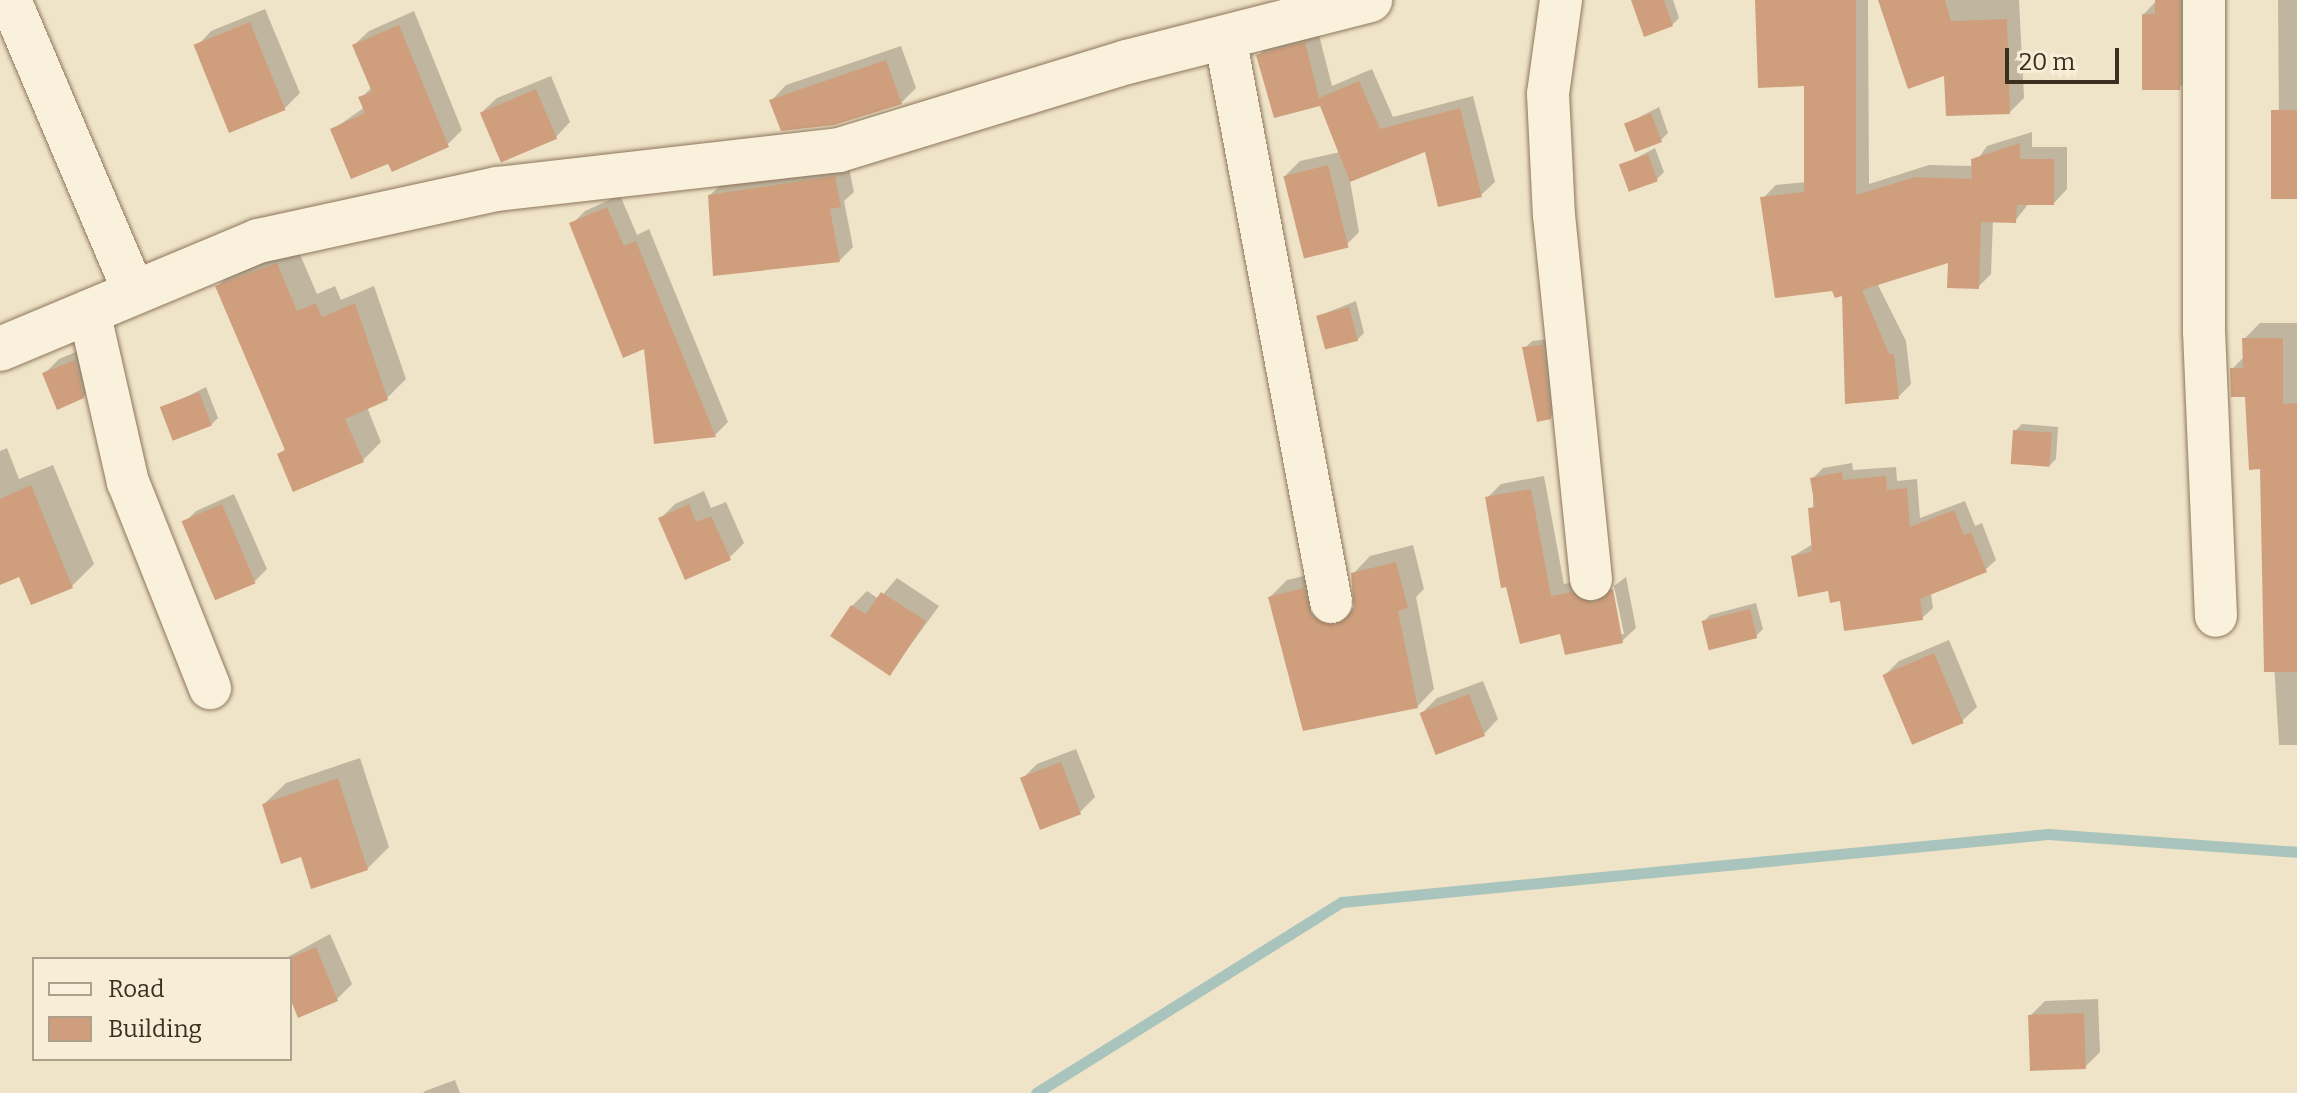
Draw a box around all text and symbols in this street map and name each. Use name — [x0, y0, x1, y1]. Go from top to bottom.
scale bar — [2009, 32, 2123, 82]
text: 20 m — [2019, 48, 2075, 76]
legend — [32, 957, 292, 1061]
text: Road — [108, 975, 164, 1003]
text: Building — [108, 1015, 202, 1043]

